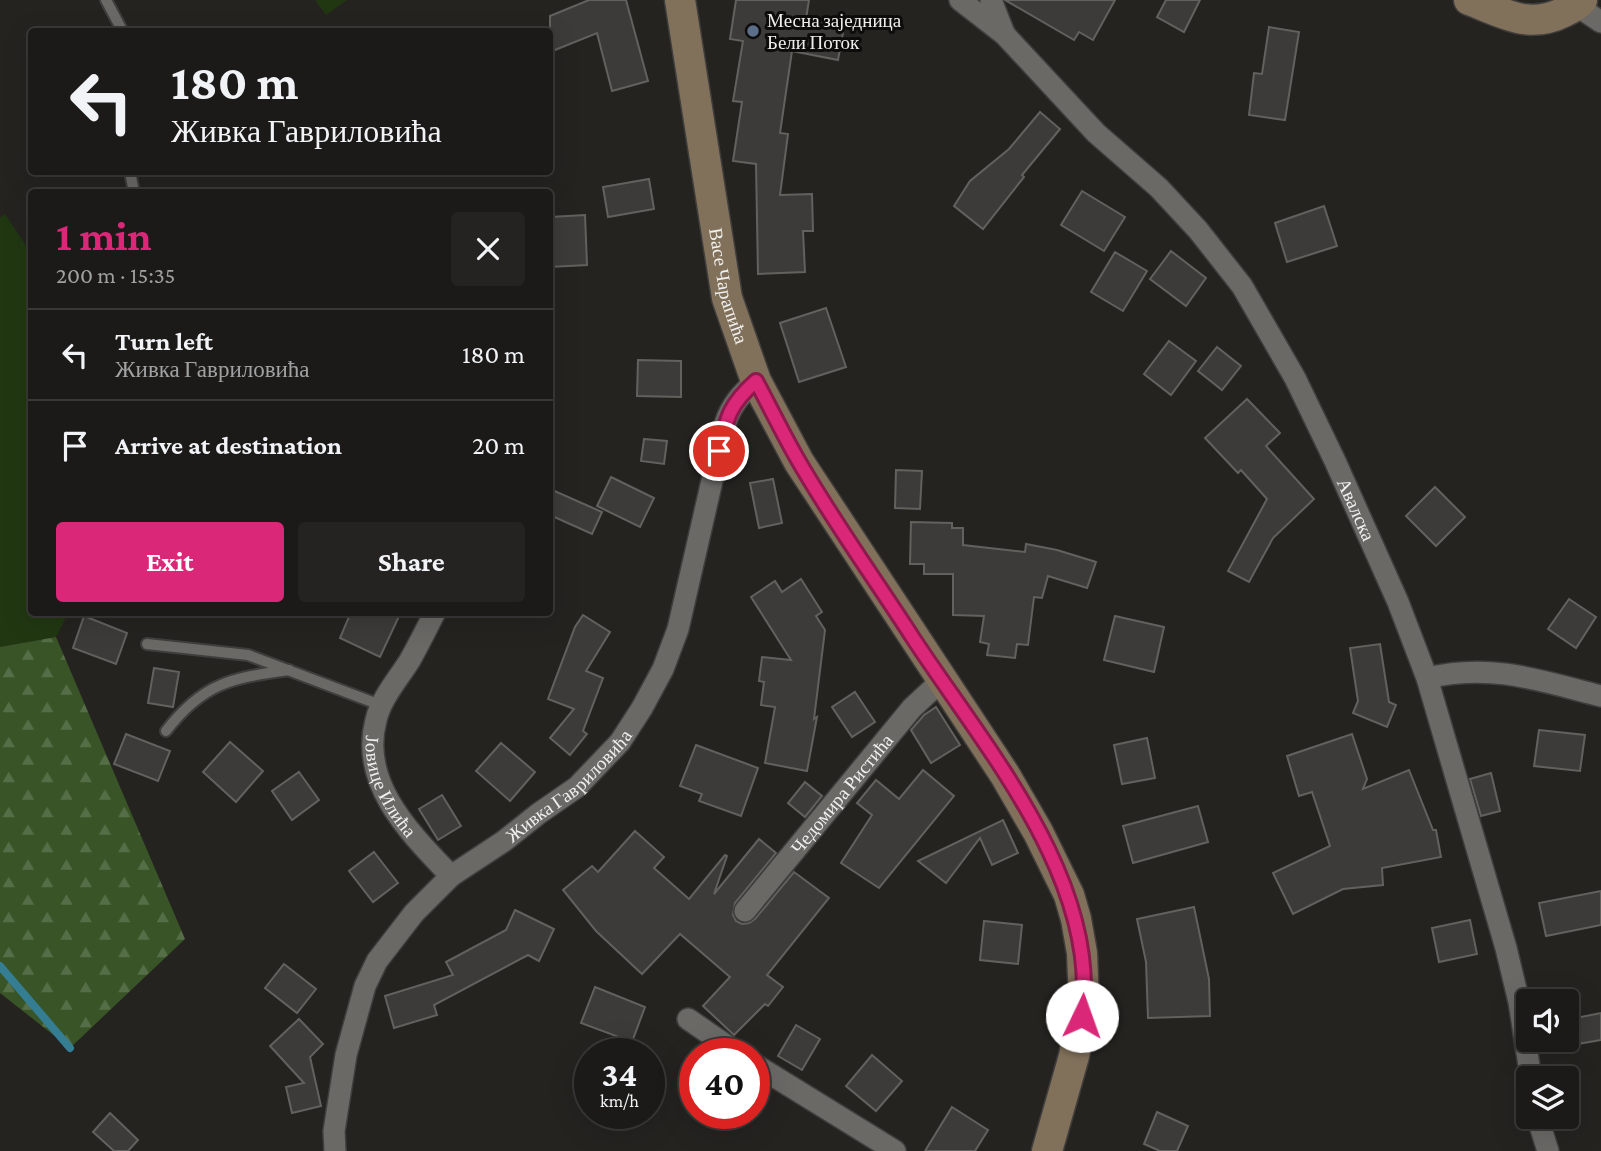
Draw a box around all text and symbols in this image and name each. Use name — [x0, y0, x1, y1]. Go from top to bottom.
place label: Месна заједница Бели Поток — [767, 10, 902, 53]
marker: Месна заједница Бели Поток — [745, 23, 761, 39]
text: 180 m — [171, 55, 299, 110]
icon: left — [56, 56, 147, 147]
text: Живка Гавриловића — [171, 113, 442, 149]
text: 1 min — [56, 212, 152, 259]
button: close — [451, 212, 525, 286]
street label: Васе Чарапића — [706, 226, 753, 347]
text: 200 m · 15:35 — [56, 262, 175, 288]
text: Turn left — [115, 327, 213, 356]
icon: left — [56, 336, 94, 374]
text: 180 m — [462, 340, 525, 369]
text: Живка Гавриловића — [115, 356, 310, 382]
pin — [689, 421, 749, 481]
icon: arrive — [56, 427, 94, 465]
text: Arrive at destination — [115, 431, 342, 460]
text: 20 m — [472, 431, 525, 460]
icon: arrive — [700, 432, 738, 470]
street label: Авалска — [1333, 475, 1380, 544]
button: Exit — [56, 522, 284, 602]
button: Share — [298, 522, 525, 602]
street label: Живка Гавриловића — [501, 725, 636, 846]
street label: Чедомира Ристића — [786, 729, 897, 858]
street label: Јовице Илића — [362, 735, 421, 842]
position arrow — [1045, 979, 1119, 1053]
map controls — [1516, 989, 1579, 1129]
button: sound — [1516, 989, 1579, 1052]
speed limit sign: 40 — [679, 1038, 770, 1129]
text: 34 — [602, 1055, 637, 1094]
button: layers — [1516, 1066, 1579, 1129]
text: km/h — [600, 1091, 639, 1111]

